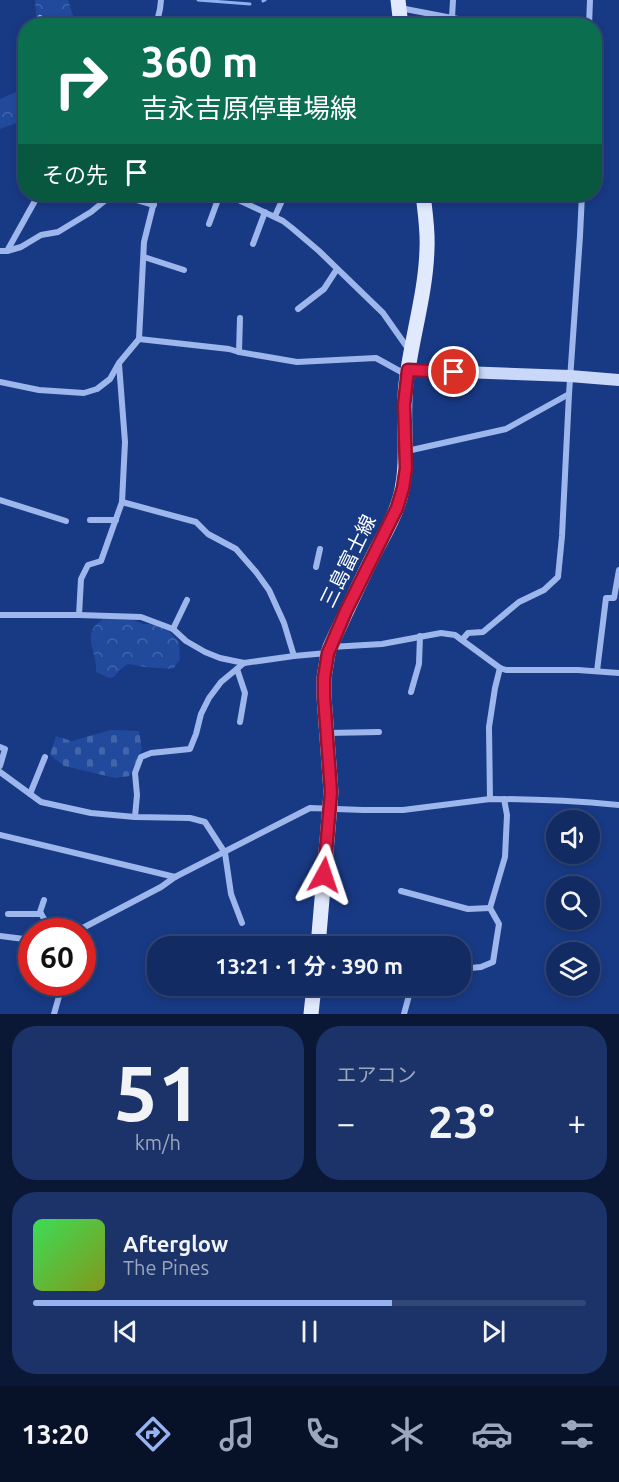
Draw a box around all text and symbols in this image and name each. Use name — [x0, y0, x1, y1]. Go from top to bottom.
text: 360 m — [141, 38, 258, 85]
icon: right — [42, 42, 120, 120]
text: 吉永吉原停車場線 — [141, 93, 357, 123]
icon: arrive — [120, 156, 153, 189]
text: その先 — [42, 162, 108, 187]
pin — [428, 346, 479, 397]
icon: arrive — [437, 355, 470, 388]
street label: 三島富士線 — [315, 511, 380, 611]
map controls — [546, 810, 600, 996]
button: sound — [546, 810, 600, 864]
position arrow — [292, 843, 356, 907]
button: search — [546, 876, 600, 930]
speed limit sign: 60 — [18, 918, 96, 996]
button: layers — [546, 942, 600, 996]
text: 13:21 · 1 分 · 390 m — [215, 953, 403, 978]
text: 51 — [114, 1048, 202, 1136]
text: エアコン — [337, 1063, 417, 1086]
text: 23° — [428, 1096, 495, 1147]
text: − — [337, 1104, 355, 1141]
text: + — [567, 1104, 586, 1141]
text: km/h — [135, 1131, 181, 1154]
text: Afterglow — [123, 1231, 228, 1256]
text: The Pines — [123, 1256, 209, 1279]
icon: previous — [109, 1315, 142, 1348]
icon: pause — [293, 1315, 326, 1348]
icon: next — [477, 1315, 510, 1348]
icon: directions — [132, 1413, 174, 1455]
icon: music — [216, 1413, 258, 1455]
icon: phone — [301, 1413, 343, 1455]
icon: climate — [386, 1413, 428, 1455]
icon: car — [471, 1413, 513, 1455]
icon: filters — [556, 1413, 598, 1455]
text: 13:20 — [21, 1419, 89, 1449]

